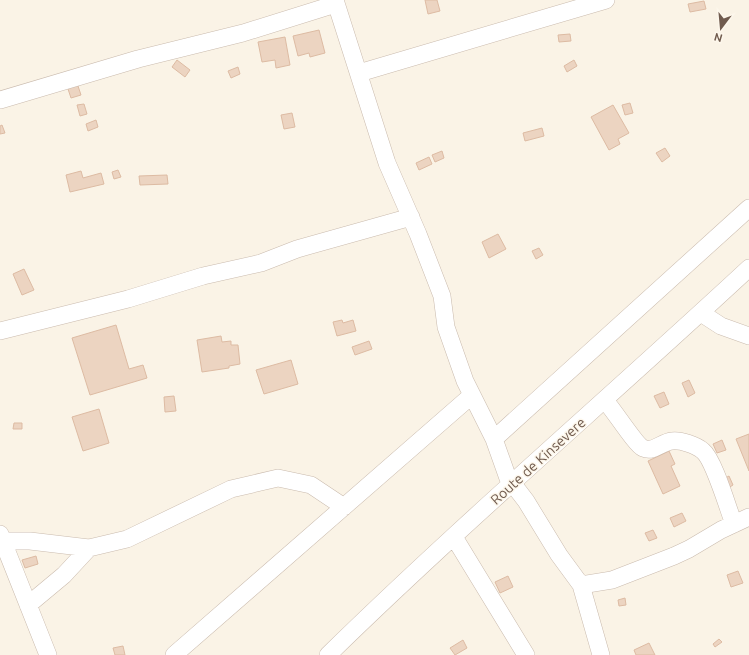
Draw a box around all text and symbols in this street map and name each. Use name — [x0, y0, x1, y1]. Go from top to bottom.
north arrow — [701, 8, 741, 48]
text: N — [713, 31, 724, 45]
street label: Route de Kinsevere — [487, 414, 589, 508]

